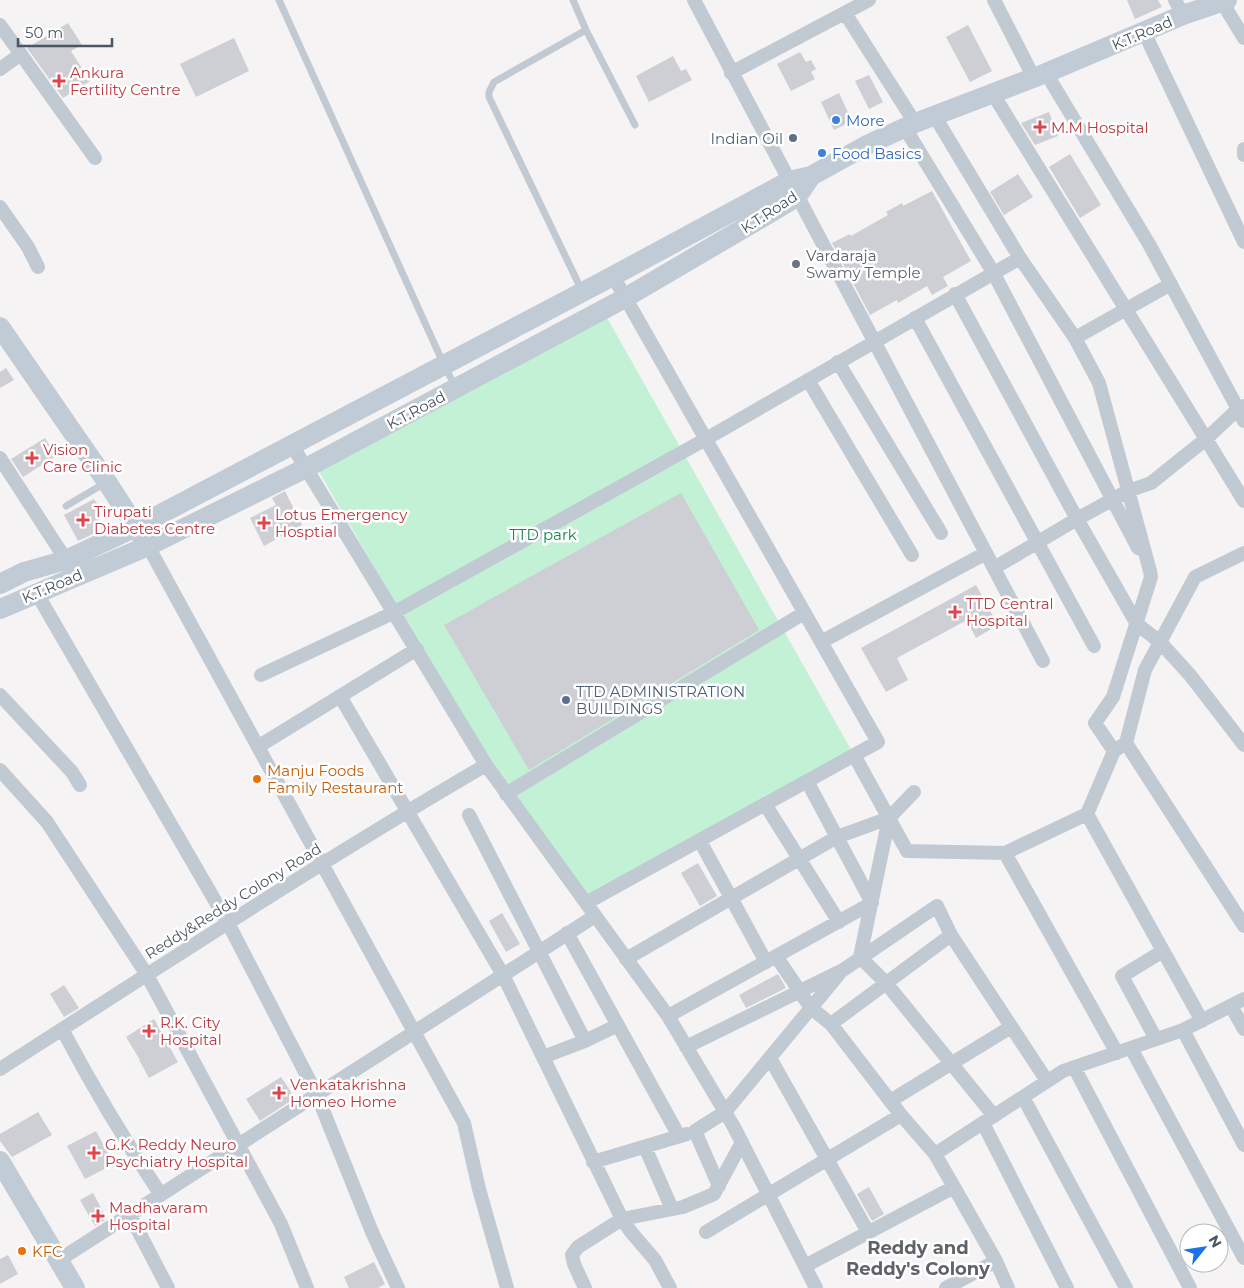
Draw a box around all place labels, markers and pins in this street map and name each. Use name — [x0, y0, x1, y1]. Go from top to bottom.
place label: Ankura Fertility Centre — [70, 63, 181, 99]
marker: Ankura Fertility Centre — [52, 74, 66, 88]
place label: More — [846, 111, 885, 130]
marker: More — [830, 114, 842, 126]
place label: M.M Hospital — [1051, 118, 1148, 137]
marker: M.M Hospital — [1033, 120, 1047, 134]
place label: Indian Oil — [711, 129, 783, 148]
marker: Indian Oil — [787, 132, 799, 144]
place label: Food Basics — [832, 144, 921, 163]
marker: Food Basics — [816, 147, 828, 159]
place label: Vardaraja Swamy Temple — [806, 246, 921, 282]
marker: Vardaraja Swamy Temple — [790, 258, 802, 270]
place label: Vision Care Clinic — [43, 440, 123, 476]
marker: Vision Care Clinic — [25, 451, 39, 465]
place label: Tirupati Diabetes Centre — [94, 502, 215, 538]
place label: Lotus Emergency Hosptial — [275, 505, 408, 541]
marker: Tirupati Diabetes Centre — [76, 513, 90, 527]
marker: Lotus Emergency Hosptial — [257, 516, 271, 530]
place label: TTD Central Hospital — [966, 594, 1054, 630]
marker: TTD Central Hospital — [948, 605, 962, 619]
place label: TTD ADMINISTRATION BUILDINGS — [576, 682, 745, 718]
marker: TTD ADMINISTRATION BUILDINGS — [560, 694, 572, 706]
place label: Manju Foods Family Restaurant — [267, 761, 403, 797]
marker: Manju Foods Family Restaurant — [251, 773, 263, 785]
place label: R.K. City Hospital — [160, 1013, 222, 1049]
marker: R.K. City Hospital — [142, 1024, 156, 1038]
place label: Venkatakrishna Homeo Home — [290, 1075, 406, 1111]
marker: Venkatakrishna Homeo Home — [272, 1086, 286, 1100]
place label: G.K. Reddy Neuro Psychiatry Hospital — [105, 1135, 248, 1171]
marker: G.K. Reddy Neuro Psychiatry Hospital — [87, 1146, 101, 1160]
place label: Madhavaram Hospital — [109, 1198, 208, 1234]
marker: Madhavaram Hospital — [91, 1209, 105, 1223]
place label: KFC — [32, 1242, 63, 1261]
marker: KFC — [16, 1245, 28, 1257]

